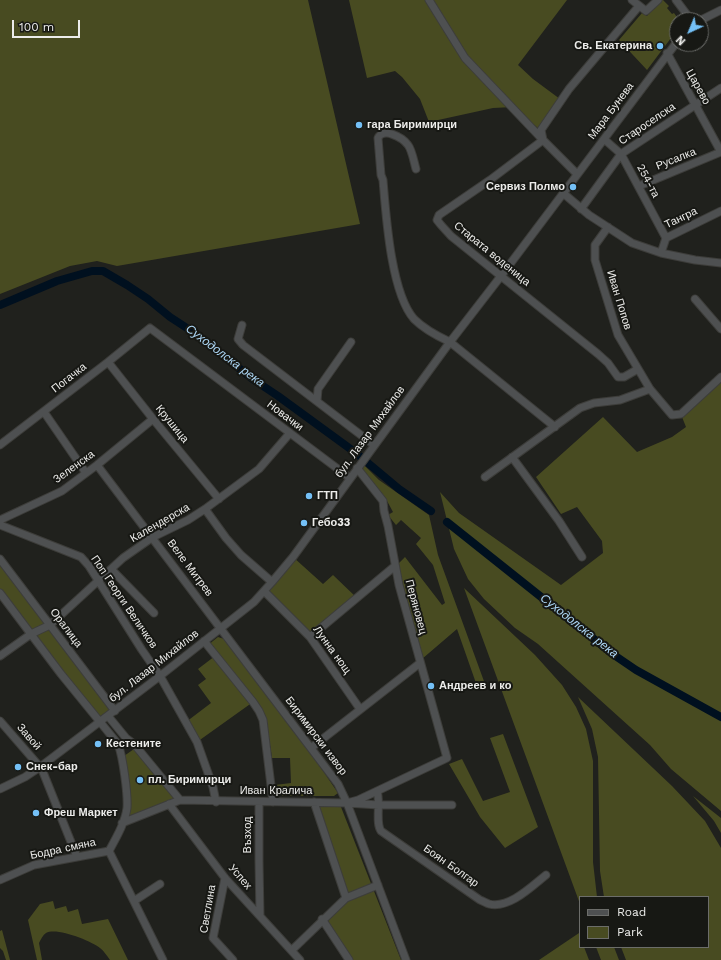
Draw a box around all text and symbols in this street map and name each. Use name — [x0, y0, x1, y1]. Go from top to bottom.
scale bar — [14, 12, 82, 38]
north arrow — [669, 12, 709, 52]
text: 100 m — [19, 20, 54, 34]
text: N — [674, 33, 688, 48]
place label: Св. Екатерина — [574, 39, 652, 53]
marker: Св. Екатерина — [655, 41, 665, 51]
street label: Царево — [683, 67, 713, 107]
street label: Мара Бунева — [585, 80, 637, 142]
street label: Староселска — [616, 100, 678, 148]
place label: гара Биримирци — [367, 118, 457, 132]
marker: гара Биримирци — [354, 120, 364, 130]
street label: Русалка — [654, 145, 698, 173]
street label: 254-та — [634, 162, 662, 200]
place label: Сервиз Полмо — [486, 180, 565, 194]
marker: Сервиз Полмо — [568, 182, 578, 192]
street label: Тангра — [663, 204, 699, 232]
street label: Старата воденица — [451, 219, 533, 289]
street label: Иван Попов — [604, 269, 634, 331]
water label: Суходолска река — [183, 322, 267, 390]
street label: Погачка — [49, 360, 89, 396]
street label: бул. Лазар Михайлов — [332, 384, 408, 480]
street label: Новачки — [264, 398, 306, 434]
street label: Крушица — [153, 402, 191, 446]
street label: Зеленска — [51, 448, 97, 486]
place label: ГТП — [317, 489, 338, 503]
marker: ГТП — [304, 491, 314, 501]
street label: Календерска — [128, 501, 192, 545]
place label: Гебо33 — [312, 516, 350, 530]
marker: Гебо33 — [299, 518, 309, 528]
street label: Веле Митрев — [164, 537, 216, 599]
street label: Поп Георги Величков — [88, 553, 160, 651]
street label: Перяновец — [402, 578, 430, 636]
water label: Суходолска река — [537, 591, 621, 661]
street label: Оралица — [47, 606, 85, 650]
street label: Лунна нощ — [310, 623, 354, 677]
street label: бул. Лазар Михайлов — [107, 627, 201, 705]
place label: Андреев и ко — [439, 679, 511, 693]
marker: Андреев и ко — [426, 681, 436, 691]
street label: Биримирски извор — [282, 694, 350, 778]
street label: Завой — [14, 721, 44, 753]
place label: Кестените — [106, 737, 161, 751]
marker: Кестените — [93, 739, 103, 749]
place label: Снек-бар — [26, 760, 78, 774]
marker: Снек-бар — [13, 762, 23, 772]
place label: пл. Биримирци — [148, 773, 231, 787]
marker: пл. Биримирци — [135, 775, 145, 785]
street label: Иван Кралича — [240, 784, 312, 798]
place label: Фреш Маркет — [44, 806, 118, 820]
marker: Фреш Маркет — [31, 808, 41, 818]
street label: Възход — [241, 817, 255, 853]
street label: Бодра смяна — [29, 836, 97, 862]
street label: Боян Болгар — [421, 842, 481, 890]
street label: Успех — [225, 862, 255, 892]
street label: Светлина — [197, 884, 219, 934]
legend — [579, 896, 709, 948]
text: Road — [617, 905, 646, 919]
text: Park — [617, 925, 643, 939]

